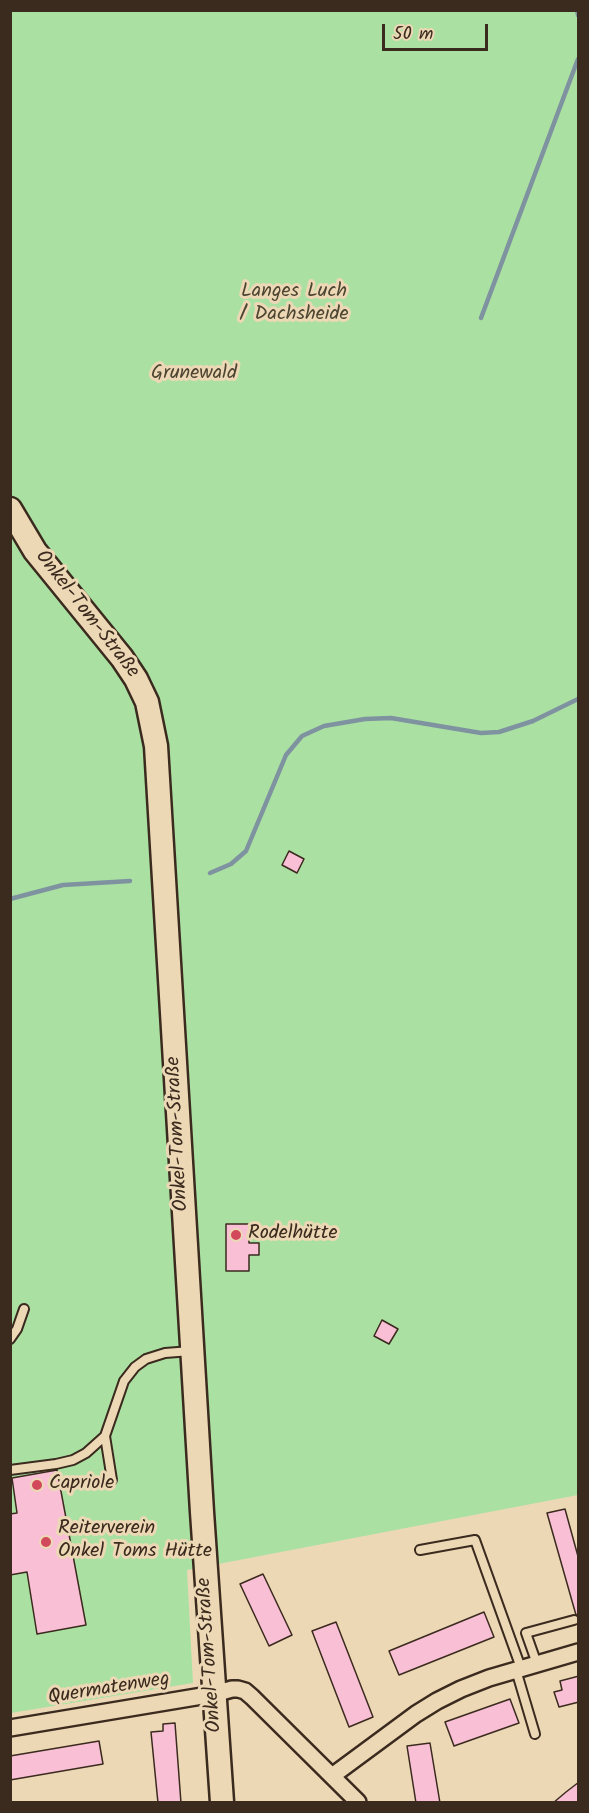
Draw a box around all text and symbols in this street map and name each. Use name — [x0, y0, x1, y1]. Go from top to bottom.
scale bar — [385, 12, 492, 50]
text: 50 m — [393, 20, 433, 49]
park label: Langes Luch / Dachsheide — [240, 281, 348, 328]
park label: Grunewald — [151, 363, 237, 387]
street label: Onkel-Tom-Straße — [29, 546, 143, 684]
street label: Onkel-Tom-Straße — [163, 1056, 195, 1212]
place label: Rodelhütte — [248, 1223, 337, 1247]
marker: Rodelhütte — [229, 1228, 243, 1242]
place label: Capriole — [49, 1473, 114, 1497]
marker: Capriole — [30, 1478, 44, 1492]
place label: Reiterverein Onkel Toms Hütte — [58, 1518, 212, 1565]
marker: Reiterverein Onkel Toms Hütte — [39, 1535, 53, 1549]
street label: Onkel-Tom-Straße — [194, 1577, 228, 1733]
street label: Quermatenweg — [47, 1669, 171, 1711]

